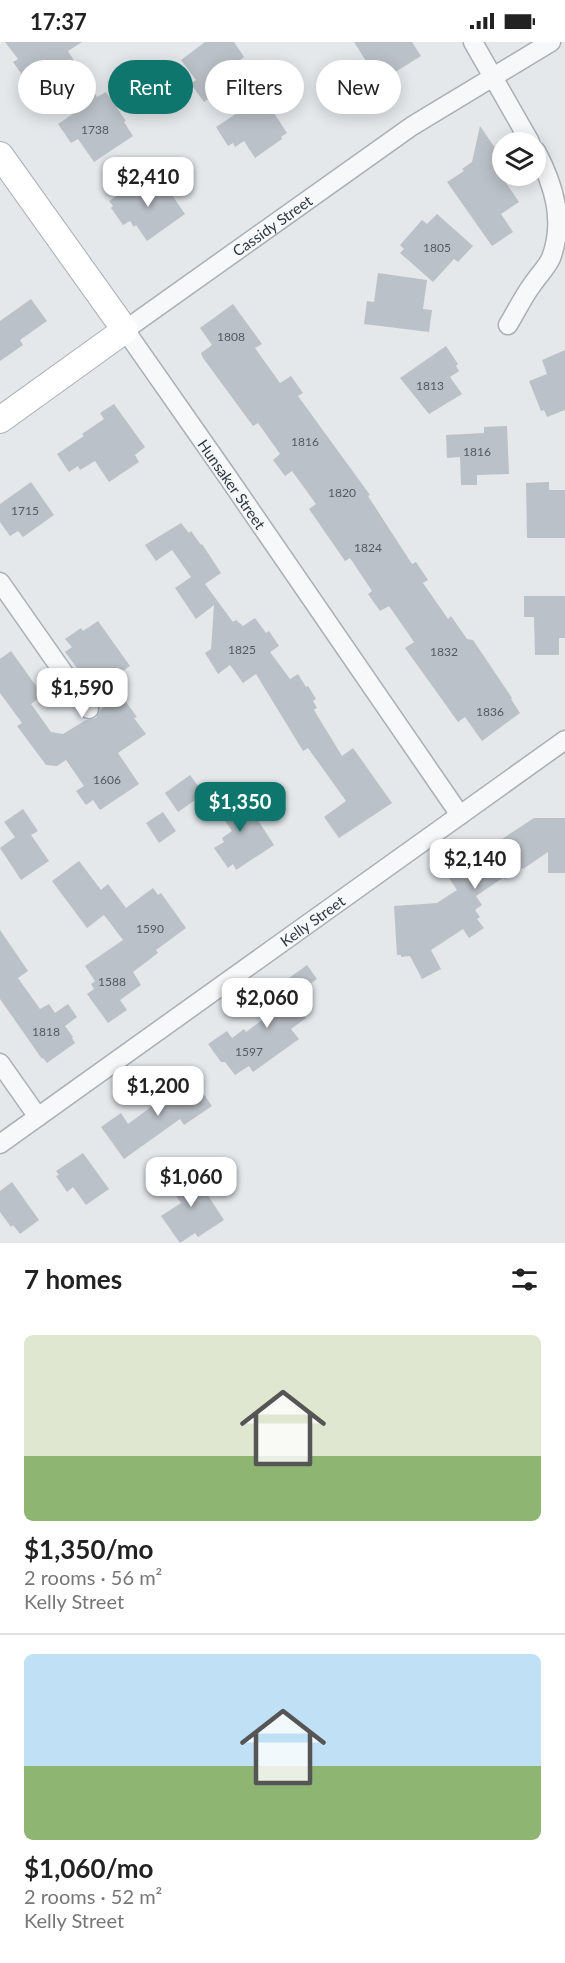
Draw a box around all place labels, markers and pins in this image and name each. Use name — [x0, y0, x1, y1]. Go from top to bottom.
pin: $2,410 — [99, 157, 197, 208]
pin: $1,590 — [33, 668, 131, 719]
pin: $1,350 — [191, 782, 289, 833]
pin: $2,140 — [426, 839, 524, 890]
pin: $2,060 — [218, 978, 316, 1029]
pin: $1,200 — [109, 1066, 207, 1117]
pin: $1,060 — [142, 1157, 240, 1208]

